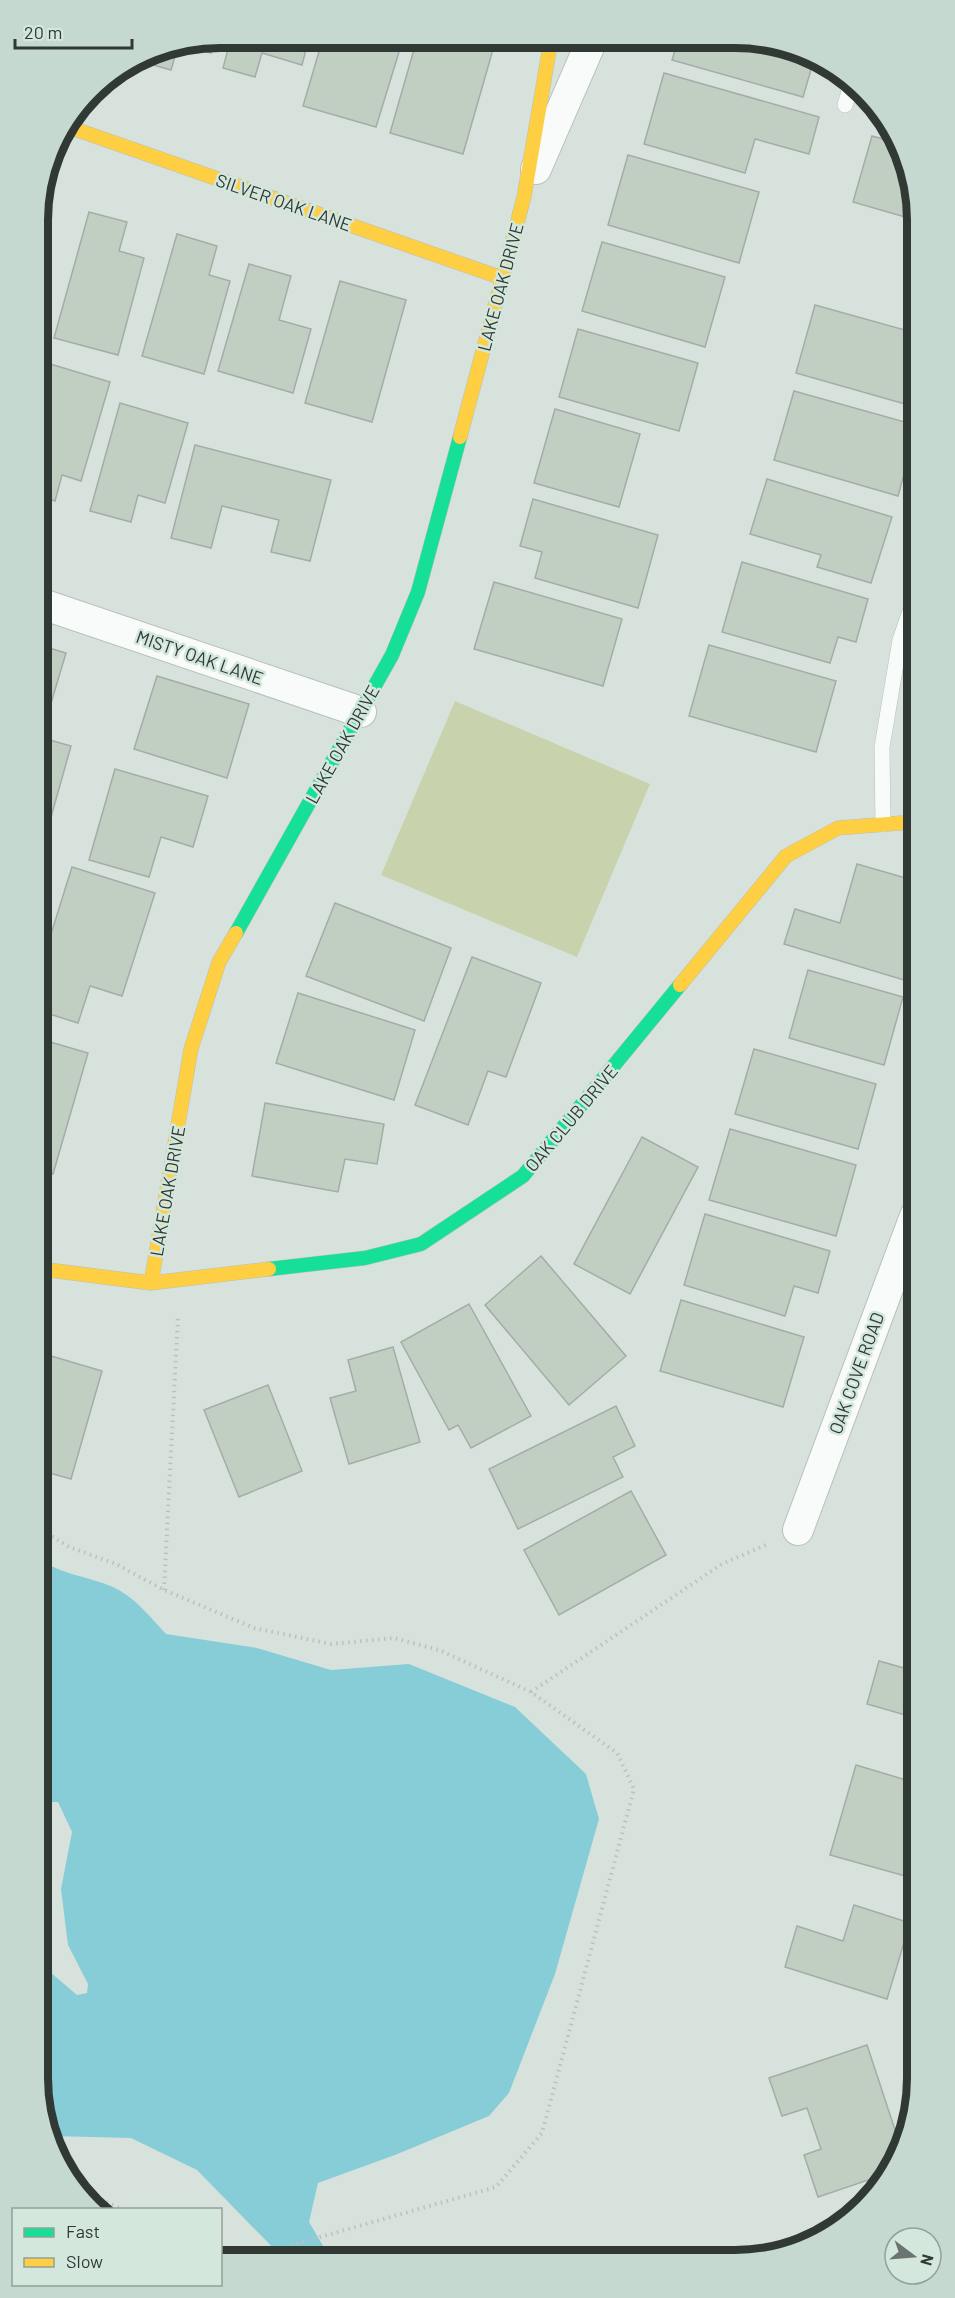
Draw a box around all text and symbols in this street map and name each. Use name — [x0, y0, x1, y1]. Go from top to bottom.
scale bar — [15, 12, 132, 50]
text: 20 m — [24, 21, 62, 43]
street label: SILVER OAK LANE — [213, 168, 355, 236]
street label: LAKE OAK DRIVE — [472, 220, 528, 354]
street label: MISTY OAK LANE — [133, 625, 267, 689]
street label: LAKE OAK DRIVE — [300, 681, 384, 807]
street label: OAK CLUB DRIVE — [520, 1060, 622, 1176]
street label: LAKE OAK DRIVE — [145, 1124, 189, 1258]
street label: OAK COVE ROAD — [824, 1309, 888, 1437]
legend — [12, 2208, 222, 2286]
text: Fast — [66, 2220, 100, 2242]
north arrow — [883, 2226, 943, 2286]
text: Slow — [66, 2250, 103, 2272]
text: N — [917, 2253, 938, 2268]

